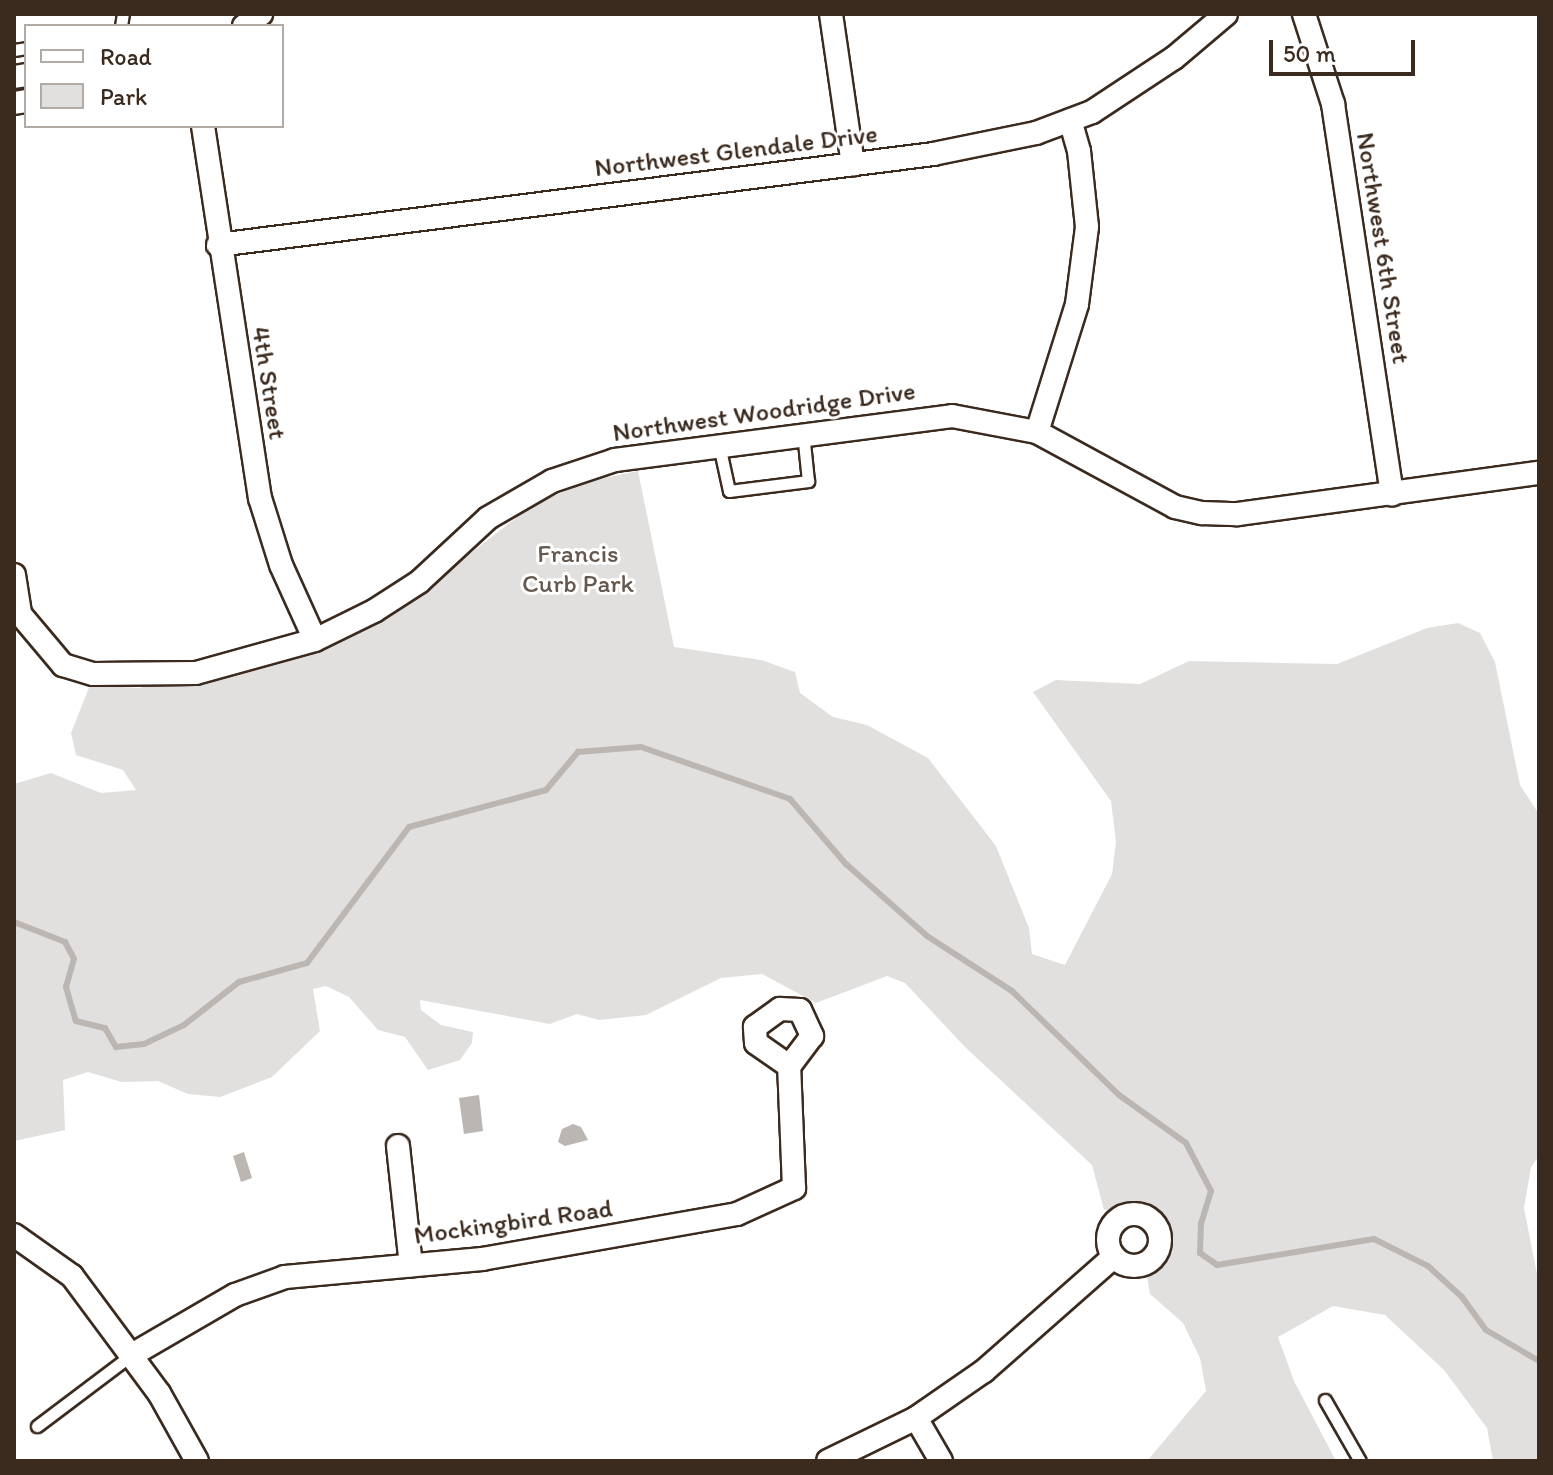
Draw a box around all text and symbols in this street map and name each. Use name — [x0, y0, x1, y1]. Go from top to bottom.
legend — [24, 24, 284, 128]
scale bar — [1273, 24, 1419, 74]
text: 50 m — [1283, 39, 1336, 68]
text: Road — [100, 42, 152, 71]
text: Park — [100, 82, 147, 111]
street label: Northwest Glendale Drive — [593, 118, 879, 184]
street label: Northwest 6th Street — [1349, 130, 1417, 366]
street label: 4th Street — [245, 325, 293, 441]
street label: Northwest Woodridge Drive — [611, 375, 917, 449]
park label: Francis Curb Park — [522, 538, 634, 600]
street label: Mockingbird Road — [412, 1193, 614, 1251]

